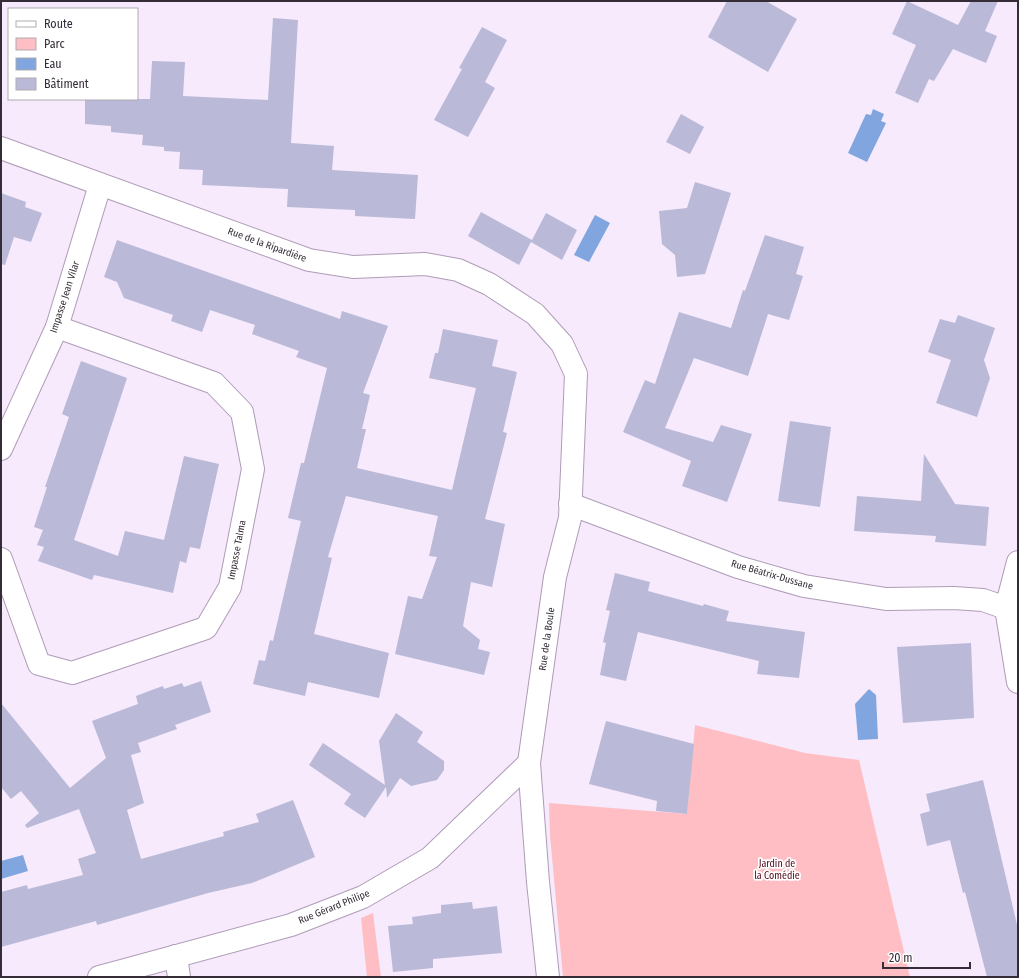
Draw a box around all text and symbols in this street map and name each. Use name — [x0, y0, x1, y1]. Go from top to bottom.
legend — [8, 8, 138, 100]
text: Route — [44, 17, 73, 31]
text: Parc — [44, 37, 65, 51]
text: Eau — [44, 57, 62, 71]
text: Bâtiment — [44, 77, 89, 91]
street label: Rue de la Ripardière — [226, 225, 308, 265]
street label: Impasse Jean Vilar — [48, 259, 82, 334]
street label: Impasse Talma — [225, 519, 249, 581]
street label: Rue Béatrix-Dussane — [730, 558, 814, 592]
street label: Rue de la Boule — [537, 606, 557, 672]
park label: Jardin de la Comédie — [754, 858, 800, 882]
street label: Rue Gérard Philipe — [297, 887, 371, 927]
scale bar — [883, 944, 970, 970]
text: 20 m — [889, 951, 913, 965]

